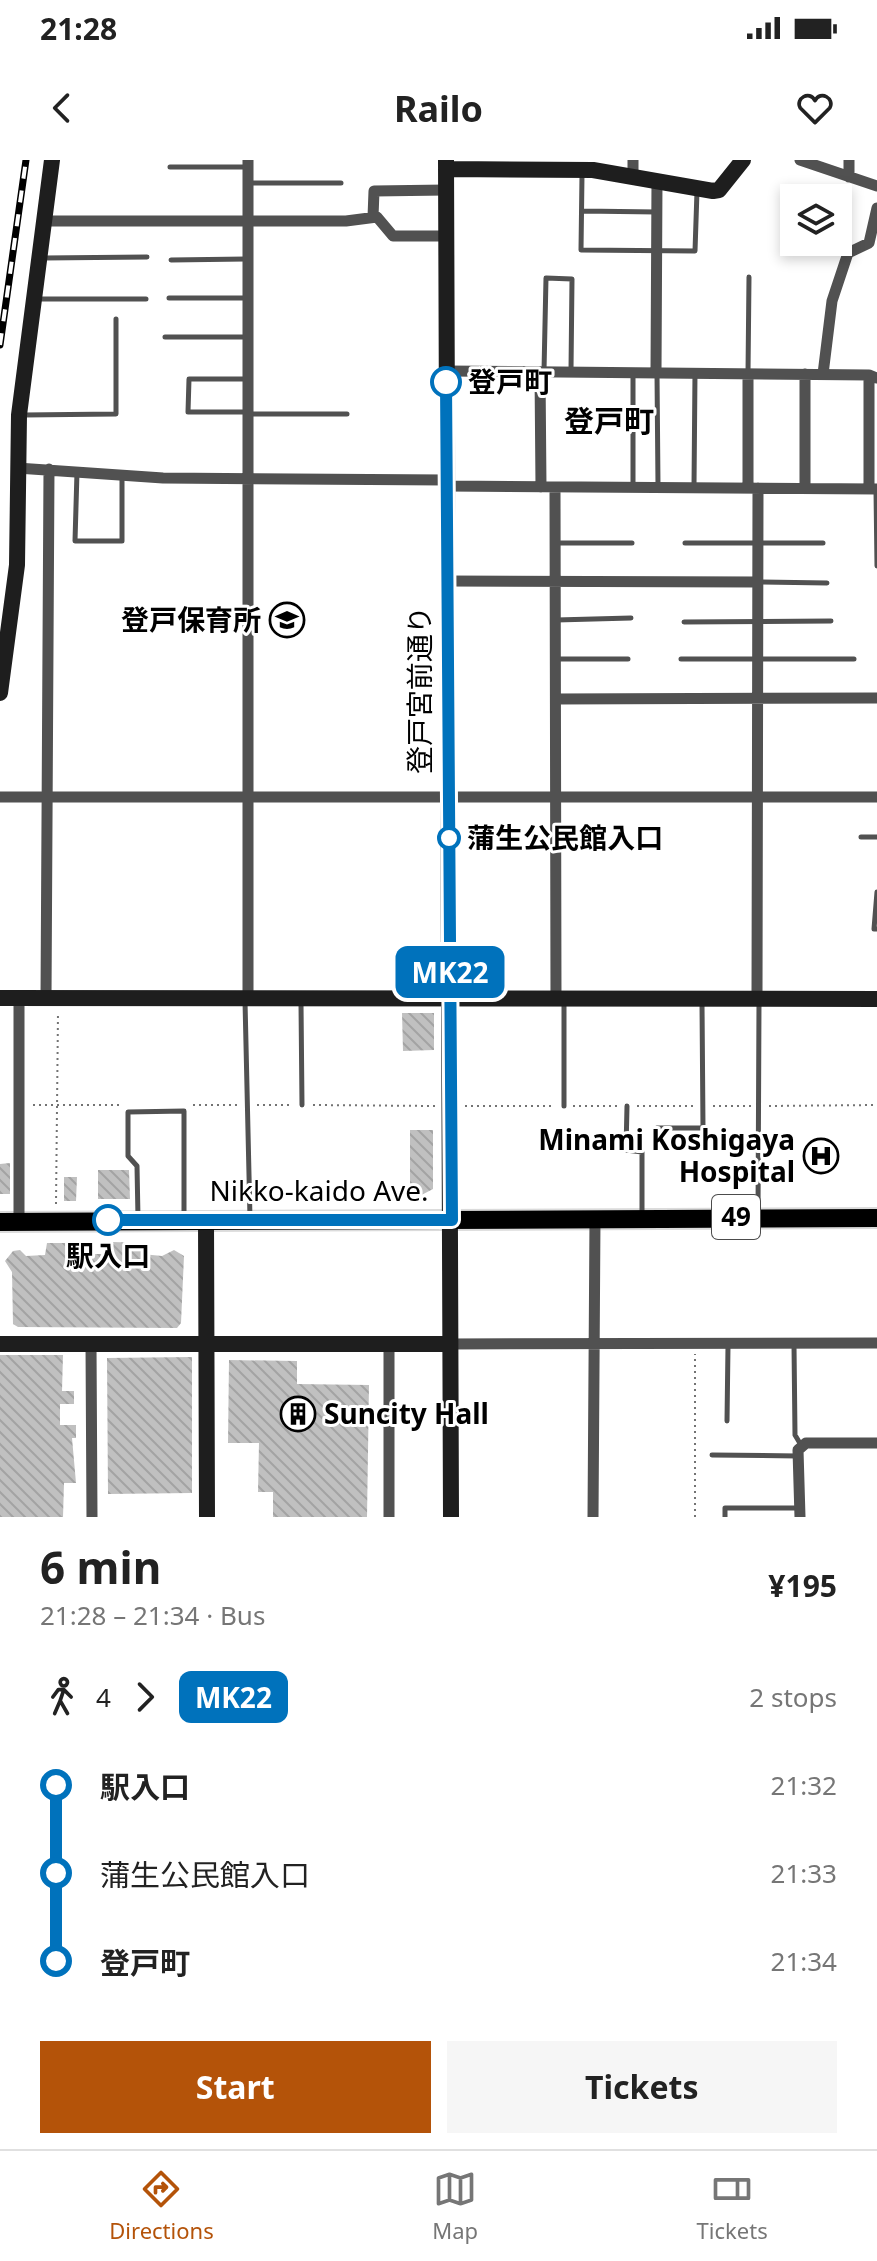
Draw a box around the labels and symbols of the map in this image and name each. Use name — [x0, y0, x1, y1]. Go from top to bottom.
place label: 登戸町 — [468, 362, 552, 400]
marker: 登戸町 — [431, 367, 461, 397]
district label: 登戸町 — [564, 400, 654, 441]
place label: 登戸保育所 — [121, 600, 261, 638]
school or university icon: 登戸保育所 — [268, 601, 306, 639]
street label: 登戸宮前通り — [400, 606, 438, 774]
place label: 蒲生公民館入口 — [467, 818, 663, 856]
marker: 蒲生公民館入口 — [438, 827, 460, 849]
line badge: MK22 — [394, 946, 506, 998]
place label: Minami Koshigaya Hospital — [538, 1120, 795, 1190]
hospital icon: Minami Koshigaya Hospital — [802, 1137, 840, 1175]
street label: Nikko-kaido Ave. — [209, 1171, 429, 1209]
road number: 49 — [712, 1195, 760, 1239]
marker: 駅入口 — [93, 1205, 123, 1235]
place label: 駅入口 — [66, 1236, 150, 1274]
place label: Suncity Hall — [324, 1394, 489, 1432]
building icon: Suncity Hall — [279, 1395, 317, 1433]

